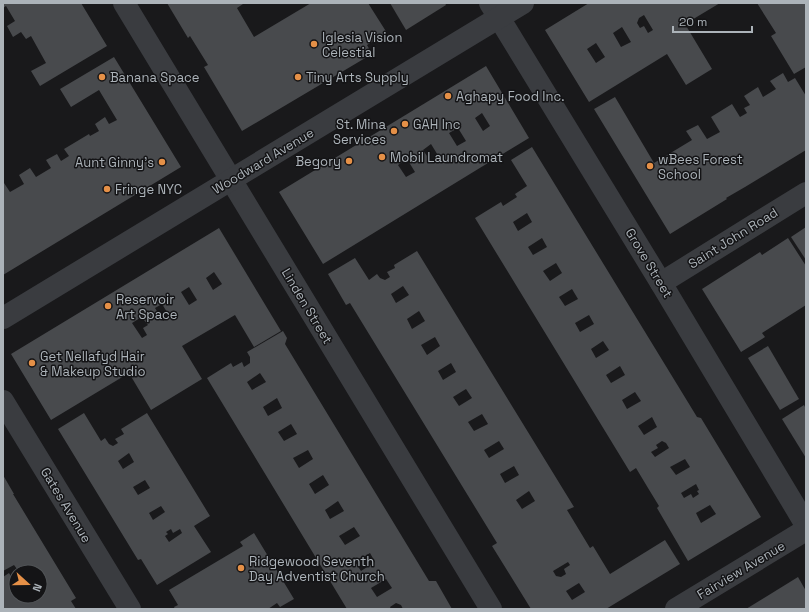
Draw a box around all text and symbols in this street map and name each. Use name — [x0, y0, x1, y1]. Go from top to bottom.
scale bar — [673, 8, 752, 34]
text: 20 m — [679, 14, 707, 30]
place label: Iglesia Vision Celestial — [322, 29, 402, 61]
marker: Iglesia Vision Celestial — [309, 39, 319, 49]
place label: Banana Space — [110, 69, 199, 86]
place label: Tiny Arts Supply — [306, 69, 409, 86]
marker: Banana Space — [97, 72, 107, 82]
marker: Tiny Arts Supply — [293, 72, 303, 82]
place label: Aghapy Food Inc. — [456, 88, 564, 105]
marker: Aghapy Food Inc. — [443, 91, 453, 101]
place label: St. Mina Services — [333, 116, 387, 148]
place label: GAH Inc — [413, 116, 461, 133]
marker: GAH Inc — [400, 119, 410, 129]
street label: Woodward Avenue — [209, 124, 317, 198]
marker: St. Mina Services — [389, 126, 399, 136]
place label: Mobil Laundromat — [390, 149, 503, 166]
place label: wBees Forest School — [658, 151, 743, 183]
marker: Mobil Laundromat — [377, 152, 387, 162]
place label: Begory — [295, 153, 341, 170]
place label: Aunt Ginny's — [75, 154, 154, 171]
marker: Begory — [344, 156, 354, 166]
marker: Aunt Ginny's — [157, 157, 167, 167]
marker: wBees Forest School — [645, 161, 655, 171]
place label: Fringe NYC — [115, 181, 182, 198]
marker: Fringe NYC — [102, 184, 112, 194]
street label: Saint John Road — [685, 204, 781, 272]
street label: Grove Street — [621, 225, 677, 301]
street label: Linden Street — [278, 265, 336, 347]
place label: Reservoir Art Space — [116, 291, 178, 323]
marker: Reservoir Art Space — [103, 301, 113, 311]
place label: Get Nellafyd Hair & Makeup Studio — [40, 348, 145, 380]
marker: Get Nellafyd Hair & Makeup Studio — [27, 358, 37, 368]
street label: Gates Avenue — [37, 464, 95, 546]
street label: Fairview Avenue — [694, 537, 788, 603]
place label: Ridgewood Seventh Day Adventist Church — [249, 553, 385, 585]
marker: Ridgewood Seventh Day Adventist Church — [236, 563, 246, 573]
north arrow — [8, 564, 48, 604]
text: N — [29, 582, 45, 594]

